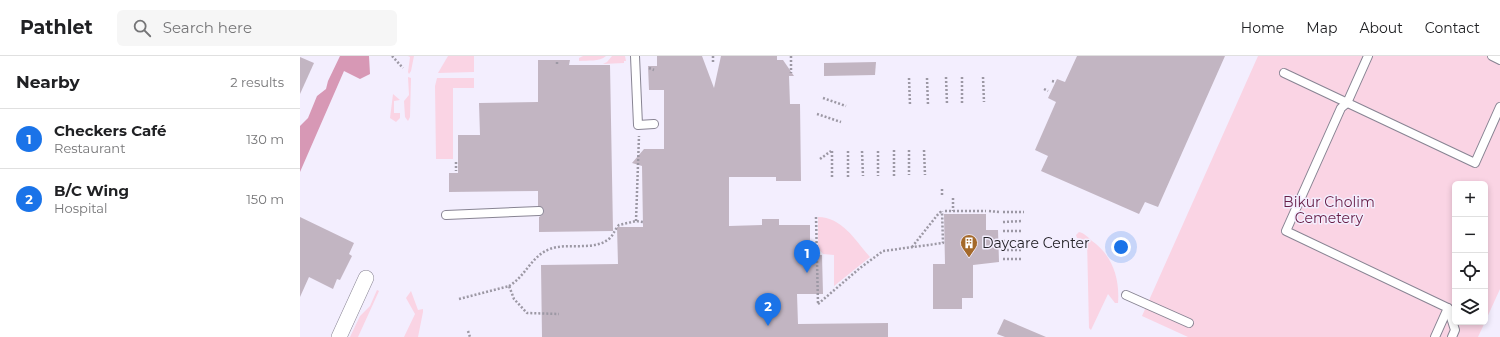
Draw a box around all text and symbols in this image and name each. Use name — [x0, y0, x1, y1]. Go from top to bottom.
search box — [117, 10, 397, 46]
text: Pathlet — [20, 16, 93, 39]
icon: search — [131, 17, 153, 39]
text: Search here — [163, 18, 252, 37]
text: Home — [1241, 19, 1284, 37]
text: Map — [1306, 19, 1337, 37]
text: About — [1359, 19, 1403, 37]
text: Contact — [1425, 19, 1480, 37]
text: Nearby — [16, 72, 80, 92]
text: 2 results — [230, 74, 284, 90]
text: Checkers Café — [54, 121, 166, 140]
text: 1 — [26, 131, 32, 147]
text: 130 m — [246, 131, 284, 147]
text: Restaurant — [54, 140, 125, 156]
text: B/C Wing — [54, 181, 129, 200]
map controls — [1452, 181, 1488, 325]
button: + — [1452, 181, 1488, 217]
text: 2 — [25, 191, 33, 207]
text: 150 m — [246, 191, 284, 207]
park label: Bikur Cholim Cemetery — [1283, 193, 1375, 227]
text: Hospital — [54, 200, 107, 216]
button: − — [1452, 217, 1488, 253]
building icon: Daycare Center — [959, 233, 979, 258]
place label: Daycare Center — [982, 234, 1090, 252]
your location — [1111, 237, 1131, 257]
pin: 1 — [794, 240, 820, 273]
button: locate — [1452, 253, 1488, 289]
button: layers — [1452, 289, 1488, 325]
pin: 2 — [755, 293, 781, 326]

